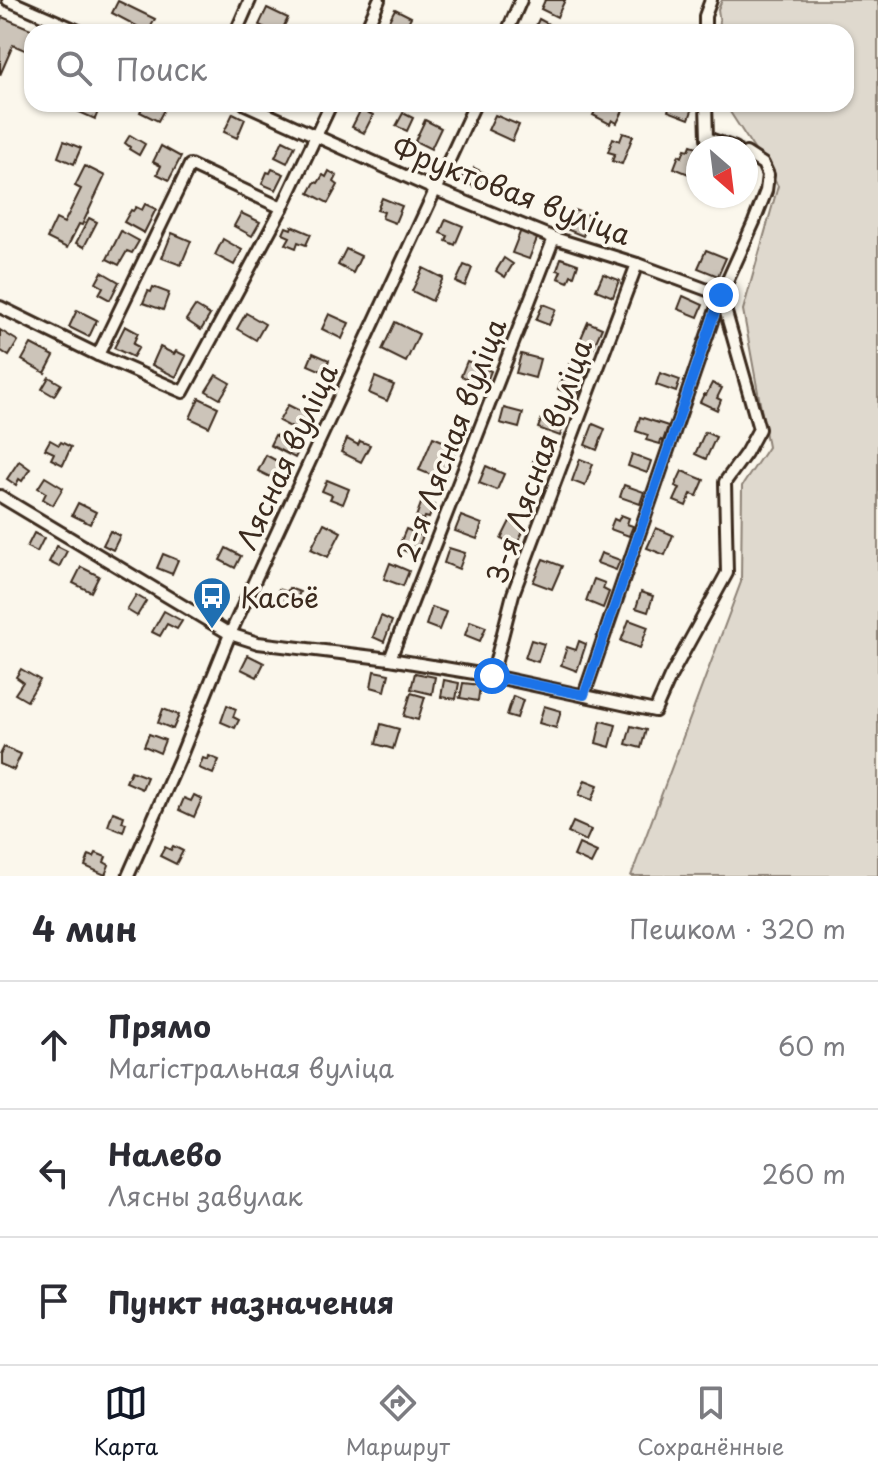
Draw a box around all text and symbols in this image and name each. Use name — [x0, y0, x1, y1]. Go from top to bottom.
search box — [24, 24, 854, 112]
icon: search — [52, 46, 96, 90]
text: Поиск — [116, 46, 207, 91]
street label: Фруктовая вуліца — [386, 125, 638, 256]
north arrow — [686, 136, 758, 208]
route end — [703, 277, 739, 313]
street label: 2-я Лясная вуліца — [384, 311, 517, 568]
street label: 3-я Лясная вуліца — [474, 332, 603, 589]
street label: Лясная вуліца — [224, 355, 348, 556]
bus stop icon: Касьё — [191, 575, 233, 630]
place label: Касьё — [240, 575, 319, 618]
route start — [474, 658, 510, 694]
text: 4 мин — [32, 902, 137, 954]
text: Пешком · 320 m — [629, 909, 846, 948]
text: Прямо — [108, 1003, 211, 1048]
icon: ahead — [32, 1023, 76, 1067]
text: 60 m — [778, 1026, 846, 1065]
text: Магістральная вуліца — [108, 1048, 394, 1087]
text: Налево — [108, 1131, 222, 1176]
icon: left — [32, 1151, 76, 1195]
text: 260 m — [762, 1154, 846, 1193]
text: Лясны завулак — [108, 1176, 303, 1215]
icon: arrive — [32, 1279, 76, 1323]
text: Пункт назначения — [108, 1279, 394, 1324]
tab: Карта — [94, 1381, 158, 1462]
tab: Маршрут — [346, 1381, 450, 1462]
tab: Сохранённые — [637, 1381, 784, 1462]

